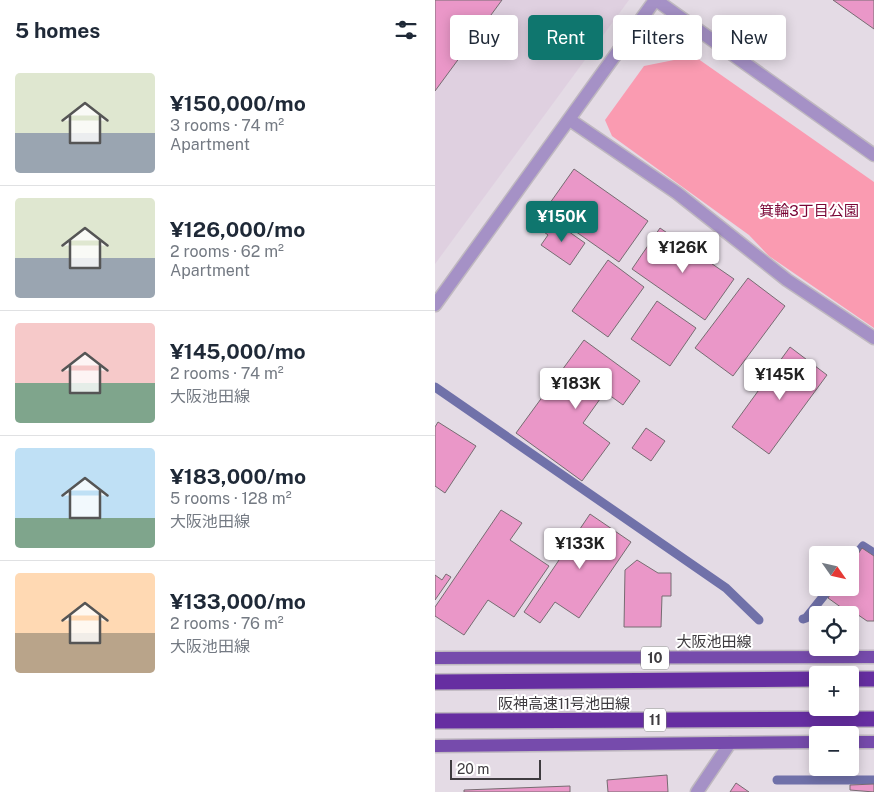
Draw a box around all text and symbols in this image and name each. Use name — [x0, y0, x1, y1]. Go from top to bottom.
chip: Buy — [450, 15, 518, 60]
chip: Rent — [528, 15, 603, 60]
chip: Filters — [613, 15, 702, 60]
chip: New — [712, 15, 786, 60]
icon: filters — [392, 16, 420, 44]
text: 5 homes — [15, 18, 100, 43]
text: ¥150,000/mo — [170, 91, 306, 116]
icon: home — [55, 93, 115, 153]
text: 3 rooms · 74 m² — [170, 116, 284, 135]
text: Apartment — [170, 135, 250, 154]
pin: ¥150K — [527, 200, 597, 243]
park label: 箕輪3丁目公園 — [759, 202, 859, 219]
text: ¥150K — [537, 207, 587, 226]
text: ¥126,000/mo — [170, 217, 305, 242]
icon: home — [55, 218, 115, 278]
pin: ¥126K — [648, 232, 718, 274]
text: ¥126K — [658, 238, 708, 257]
text: 2 rooms · 62 m² — [170, 242, 284, 261]
text: Apartment — [170, 261, 250, 280]
text: ¥145,000/mo — [170, 339, 306, 364]
icon: home — [55, 343, 115, 403]
pin: ¥145K — [745, 358, 815, 401]
text: 2 rooms · 74 m² — [170, 364, 284, 383]
text: ¥145K — [755, 365, 805, 384]
pin: ¥183K — [541, 368, 611, 410]
text: ¥183K — [551, 374, 601, 393]
text: 大阪池田線 — [170, 387, 250, 406]
text: ¥183,000/mo — [170, 464, 306, 489]
icon: home — [55, 468, 115, 528]
text: 5 rooms · 128 m² — [170, 489, 292, 508]
text: 大阪池田線 — [170, 512, 250, 531]
pin: ¥133K — [545, 528, 615, 570]
text: ¥133K — [555, 534, 605, 553]
north arrow — [809, 546, 859, 596]
map controls — [809, 546, 859, 776]
text: ¥133,000/mo — [170, 589, 306, 614]
icon: home — [55, 593, 115, 653]
button: locate — [809, 606, 859, 656]
text: 2 rooms · 76 m² — [170, 614, 284, 633]
street label: 大阪池田線 — [676, 633, 752, 650]
text: 大阪池田線 — [170, 637, 250, 656]
road number: 10 — [641, 646, 669, 670]
button: + — [809, 666, 859, 716]
street label: 阪神高速11号池田線 — [498, 695, 630, 712]
road number: 11 — [644, 708, 666, 732]
button: − — [809, 726, 859, 776]
scale bar — [450, 757, 541, 780]
text: 20 m — [457, 761, 489, 777]

